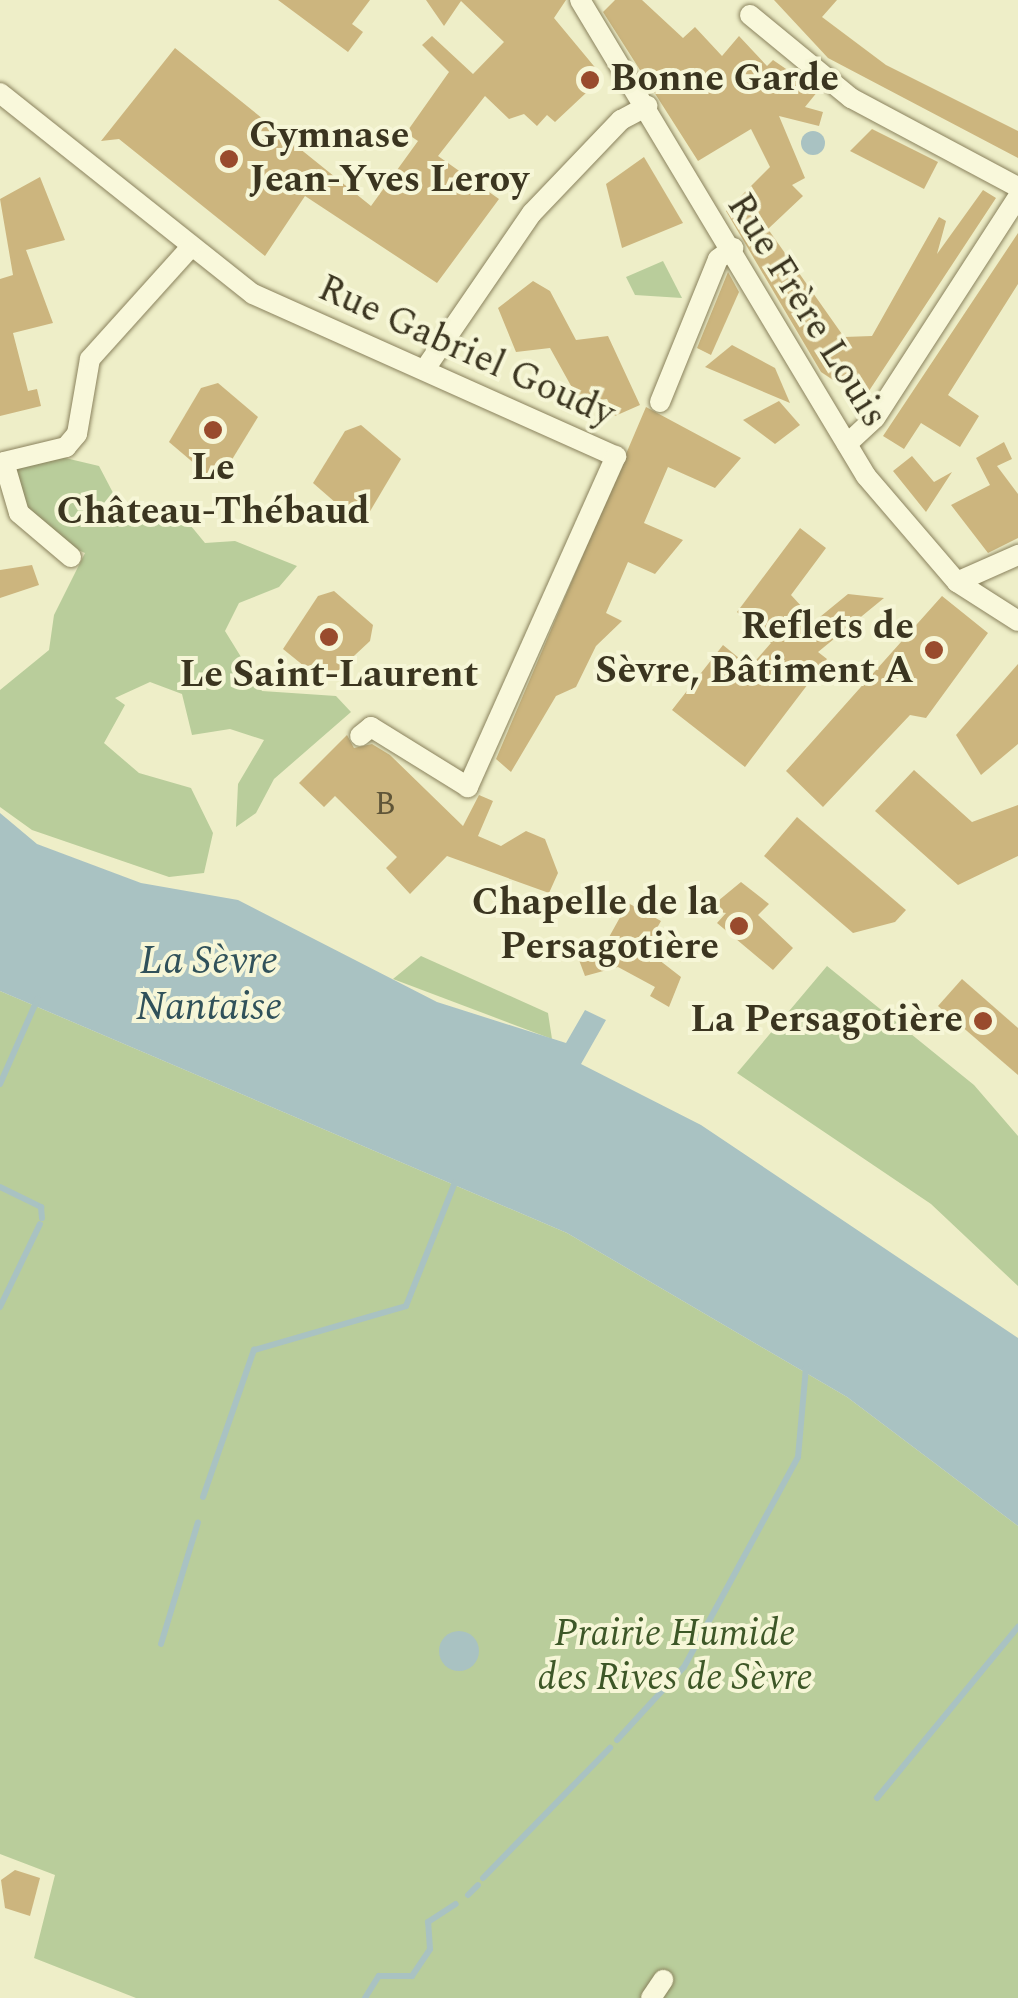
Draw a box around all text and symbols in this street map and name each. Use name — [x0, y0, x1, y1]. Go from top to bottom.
place label: Bonne Garde — [610, 57, 839, 103]
marker: Bonne Garde — [579, 69, 601, 91]
place label: Gymnase Jean-Yves Leroy — [249, 114, 529, 203]
marker: Gymnase Jean-Yves Leroy — [218, 148, 240, 170]
street label: Rue Frère Louis — [716, 186, 896, 436]
street label: Rue Gabriel Goudy — [311, 266, 621, 438]
marker: Le Château-Thébaud — [202, 419, 224, 441]
place label: Le Château-Thébaud — [56, 446, 370, 536]
place label: Reflets de Sèvre, Bâtiment A — [595, 605, 914, 694]
marker: Le Saint-Laurent — [318, 626, 340, 648]
marker: Reflets de Sèvre, Bâtiment A — [923, 639, 945, 661]
place label: Le Saint-Laurent — [180, 653, 478, 699]
house number: B — [374, 786, 396, 824]
place label: Chapelle de la Persagotière — [472, 881, 719, 971]
marker: Chapelle de la Persagotière — [728, 915, 750, 937]
water label: La Sèvre Nantaise — [136, 938, 282, 1032]
place label: La Persagotière — [690, 998, 963, 1044]
marker: La Persagotière — [972, 1010, 994, 1032]
park label: Prairie Humide des Rives de Sèvre — [537, 1612, 813, 1702]

